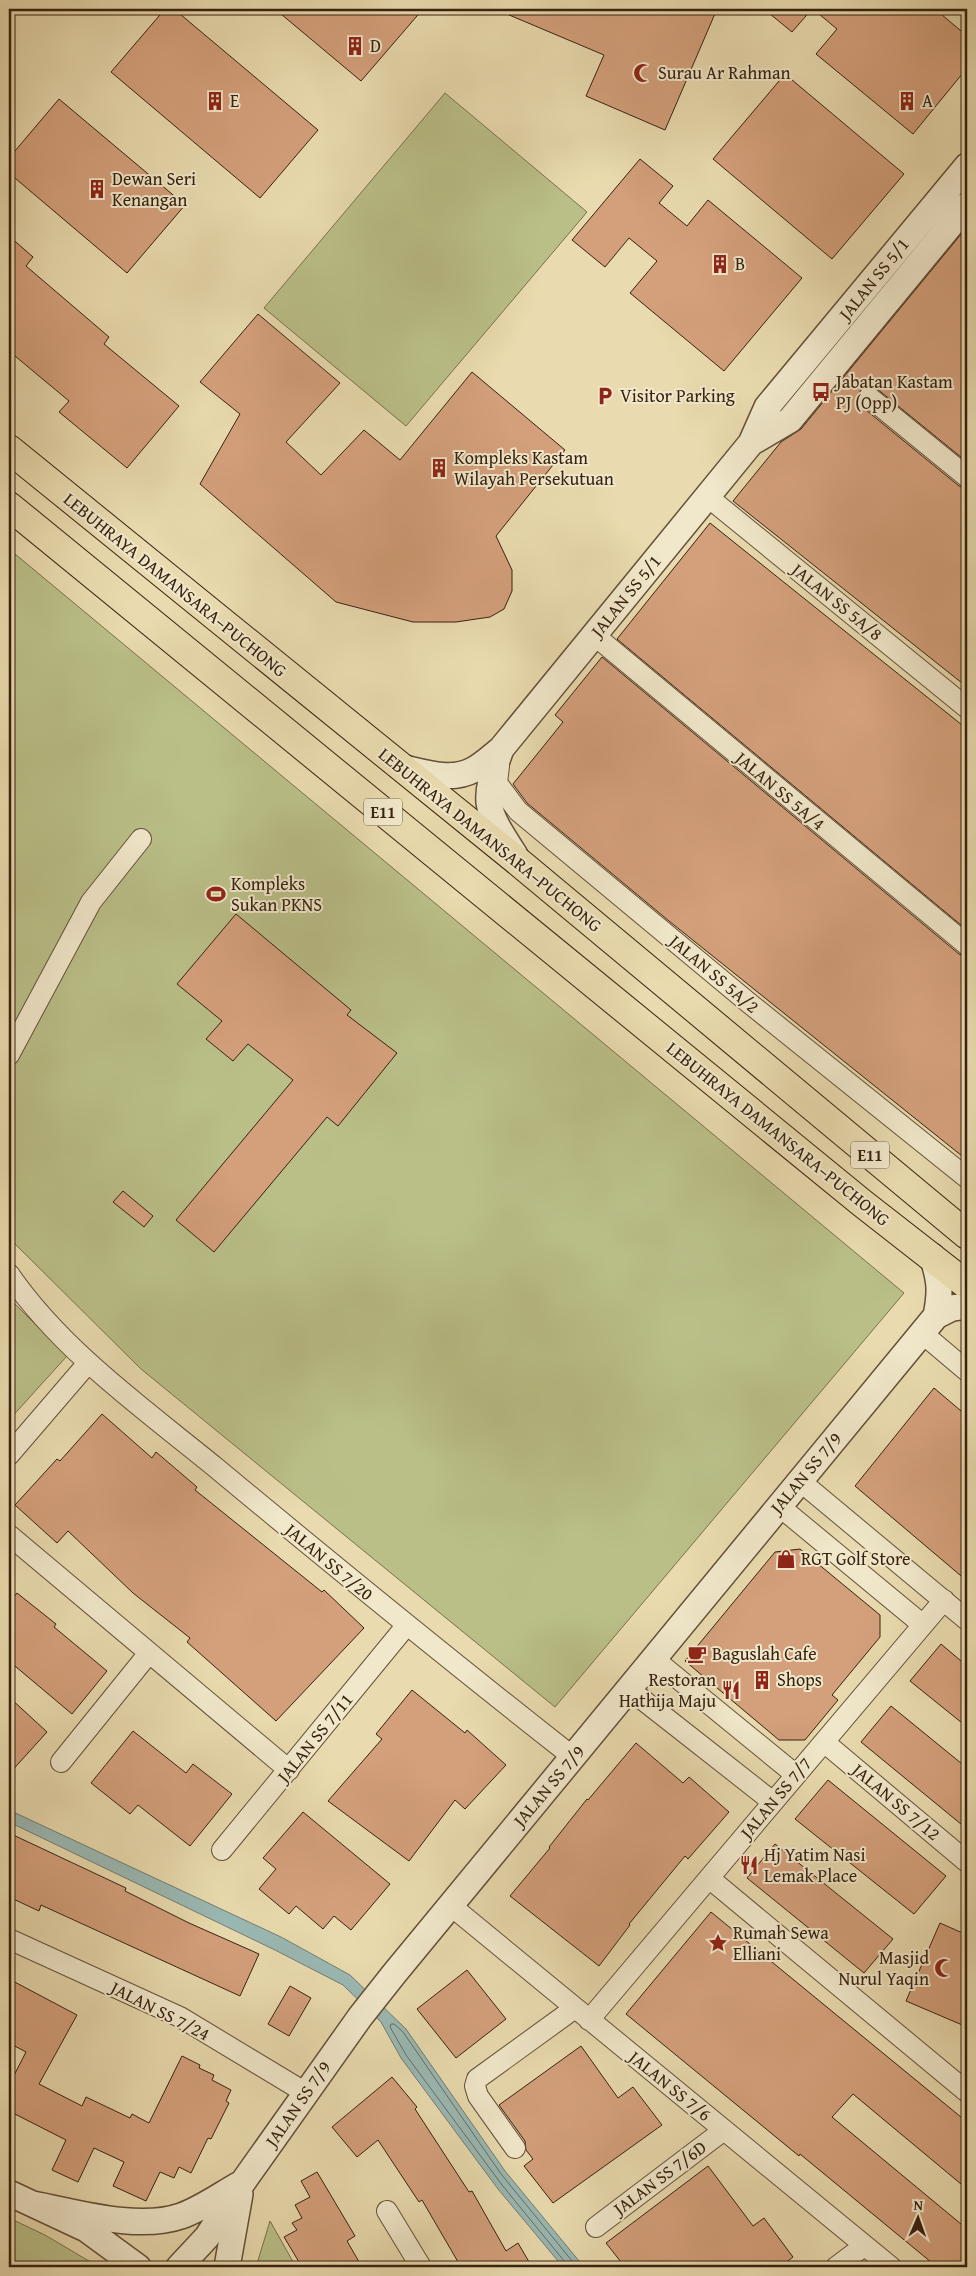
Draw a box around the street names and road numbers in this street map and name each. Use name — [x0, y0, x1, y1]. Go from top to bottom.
street label: JALAN SS 5/1 — [831, 232, 915, 327]
street label: LEBUHRAYA DAMANSARA–PUCHONG — [58, 486, 293, 684]
street label: JALAN SS 5/1 — [583, 549, 667, 644]
street label: JALAN SS 5A/8 — [784, 555, 889, 647]
street label: LEBUHRAYA DAMANSARA–PUCHONG — [373, 741, 608, 939]
street label: JALAN SS 5A/4 — [728, 744, 831, 836]
road number: E11 — [364, 799, 402, 826]
street label: JALAN SS 5A/2 — [662, 927, 765, 1019]
street label: LEBUHRAYA DAMANSARA–PUCHONG — [661, 1035, 896, 1233]
road number: E11 — [851, 1142, 889, 1168]
street label: JALAN SS 7/9 — [762, 1426, 848, 1521]
street label: JALAN SS 7/20 — [278, 1515, 380, 1607]
street label: JALAN SS 7/11 — [269, 1687, 359, 1790]
street label: JALAN SS 7/9 — [505, 1739, 591, 1834]
street label: JALAN SS 7/7 — [732, 1751, 818, 1846]
street label: JALAN SS 7/12 — [845, 1755, 946, 1847]
street label: JALAN SS 7/24 — [104, 1973, 214, 2047]
street label: JALAN SS 7/6 — [622, 2043, 717, 2127]
street label: JALAN SS 7/9 — [257, 2055, 337, 2154]
street label: JALAN SS 7/6D — [606, 2134, 712, 2223]

